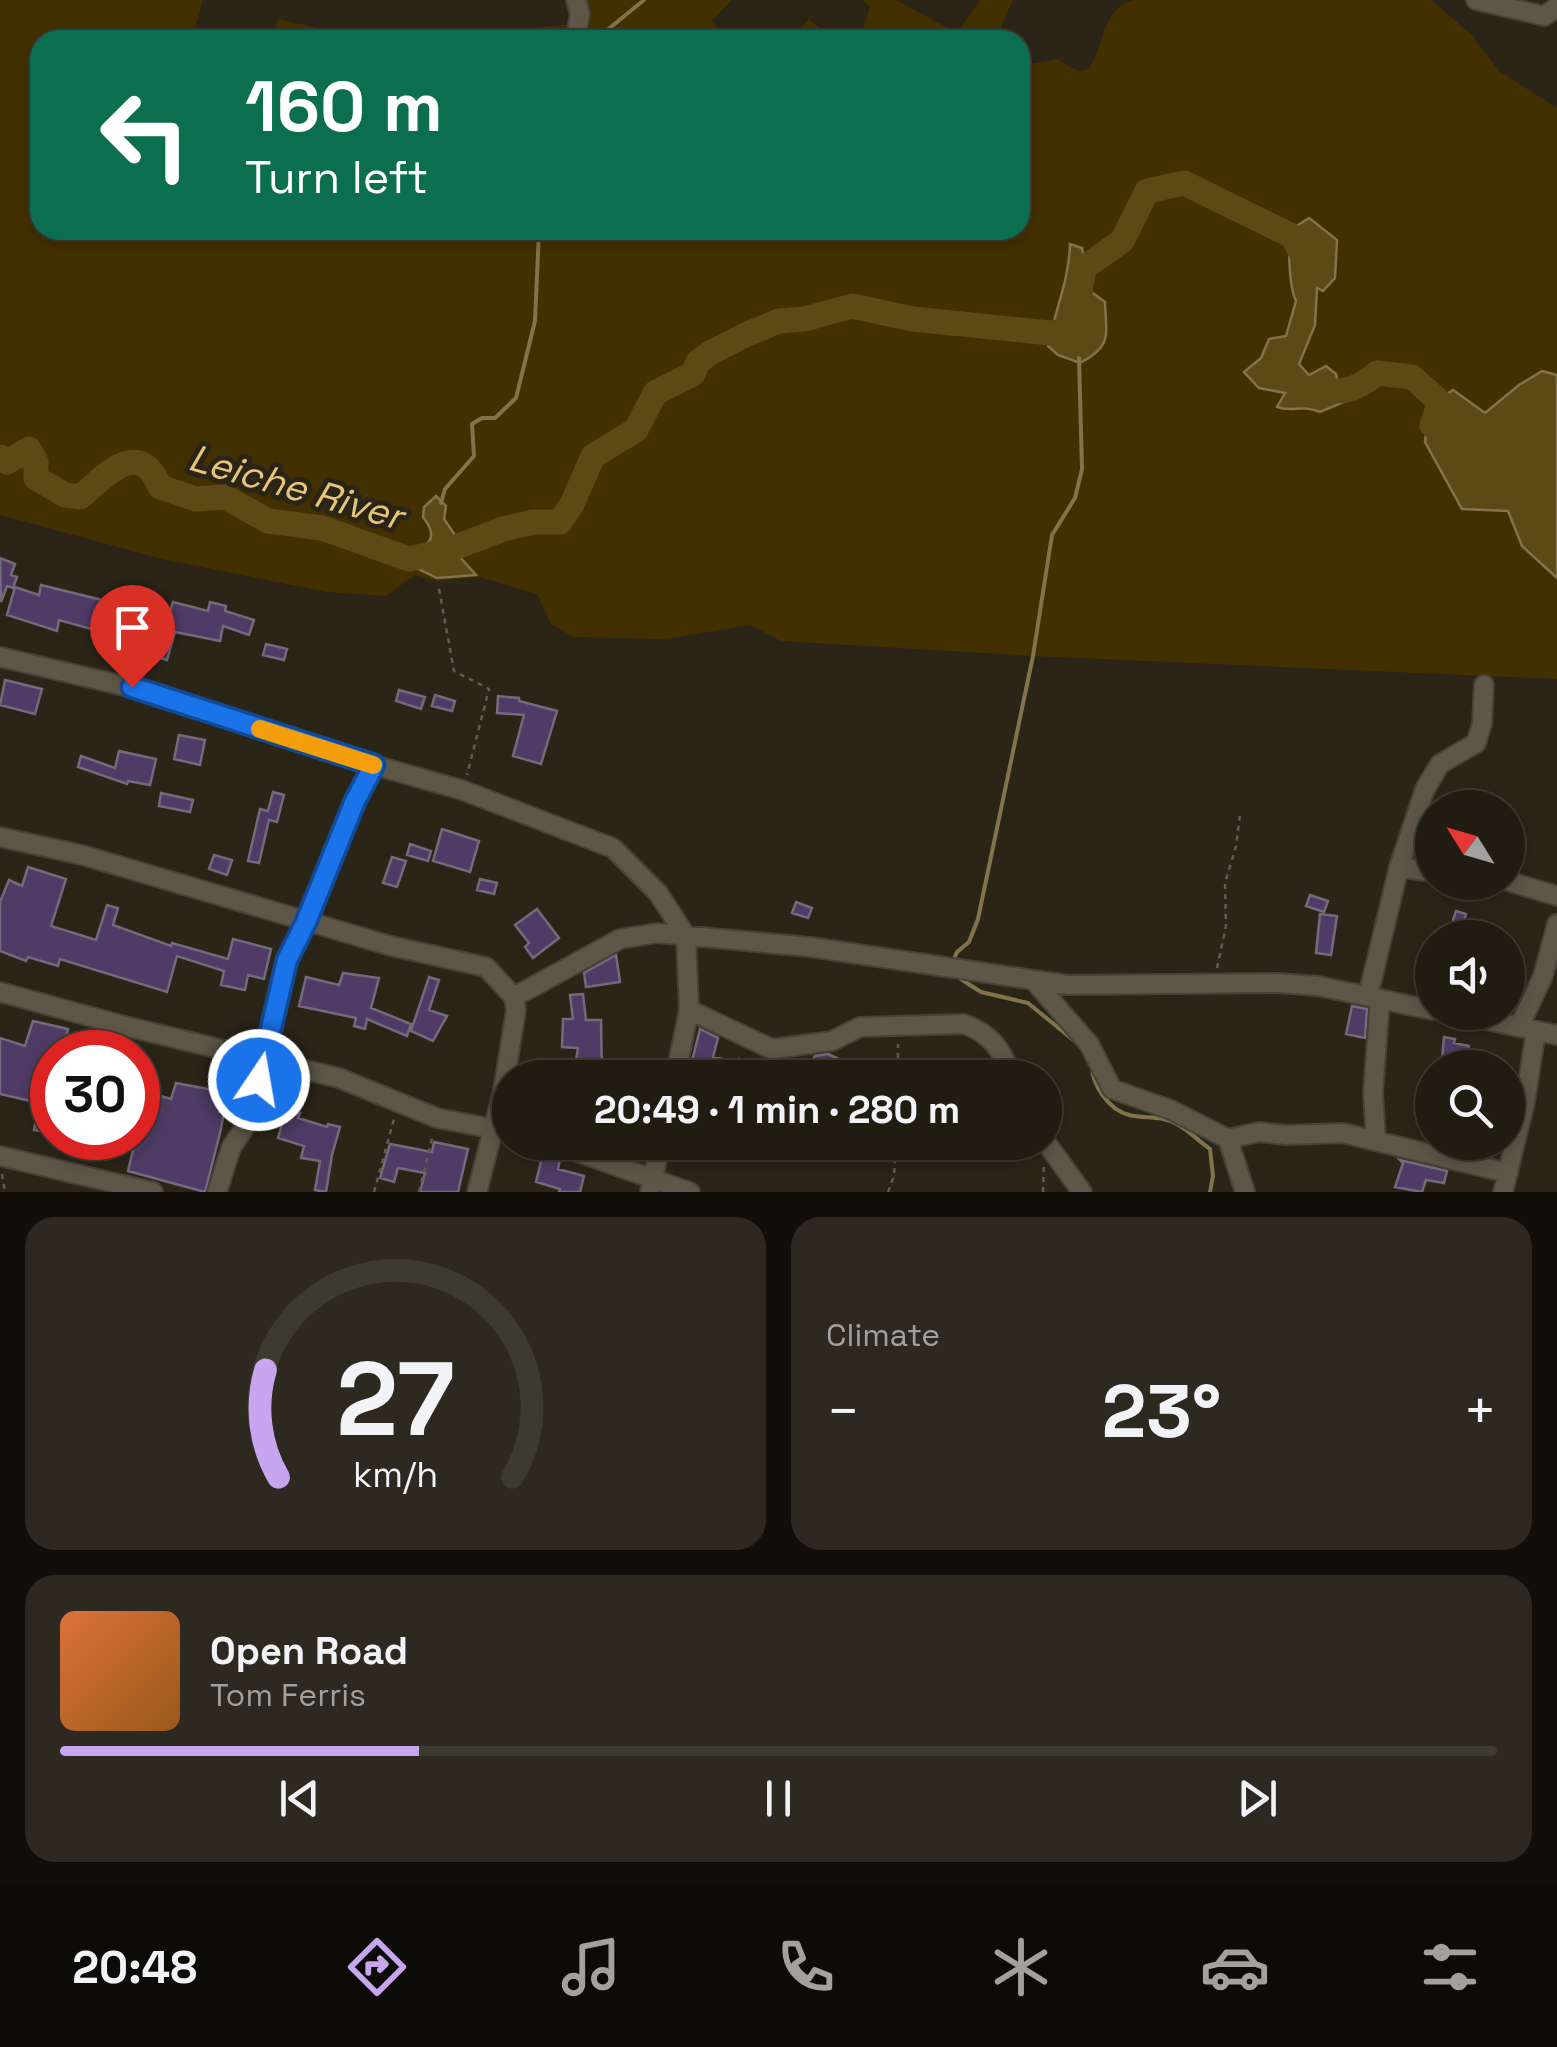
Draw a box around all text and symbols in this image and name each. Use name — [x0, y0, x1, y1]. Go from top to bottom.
text: 160 m — [245, 62, 443, 151]
icon: left — [80, 70, 210, 200]
text: Turn left — [245, 149, 428, 206]
water label: Leiche River — [183, 434, 412, 541]
pin — [90, 585, 175, 688]
icon: arrive — [105, 600, 160, 655]
north arrow — [1415, 790, 1525, 900]
map controls — [1415, 790, 1525, 1160]
button: sound — [1415, 920, 1525, 1030]
position arrow — [207, 1028, 311, 1132]
speed limit sign: 30 — [30, 1030, 160, 1160]
button: search — [1415, 1050, 1525, 1160]
text: 20:49 · 1 min · 280 m — [594, 1086, 960, 1134]
text: Climate — [826, 1315, 940, 1355]
text: 27 — [336, 1333, 455, 1465]
text: 23° — [1102, 1363, 1221, 1459]
text: − — [826, 1376, 860, 1446]
text: + — [1463, 1376, 1497, 1446]
text: km/h — [353, 1452, 438, 1497]
text: Open Road — [210, 1627, 408, 1675]
text: Tom Ferris — [210, 1675, 366, 1715]
icon: previous — [272, 1771, 327, 1826]
icon: pause — [751, 1771, 806, 1826]
icon: next — [1230, 1771, 1285, 1826]
icon: directions — [342, 1932, 412, 2002]
icon: music — [556, 1932, 626, 2002]
icon: phone — [771, 1932, 841, 2002]
icon: climate — [986, 1932, 1056, 2002]
icon: car — [1200, 1932, 1270, 2002]
icon: filters — [1415, 1932, 1485, 2002]
text: 20:48 — [72, 1939, 197, 1996]

